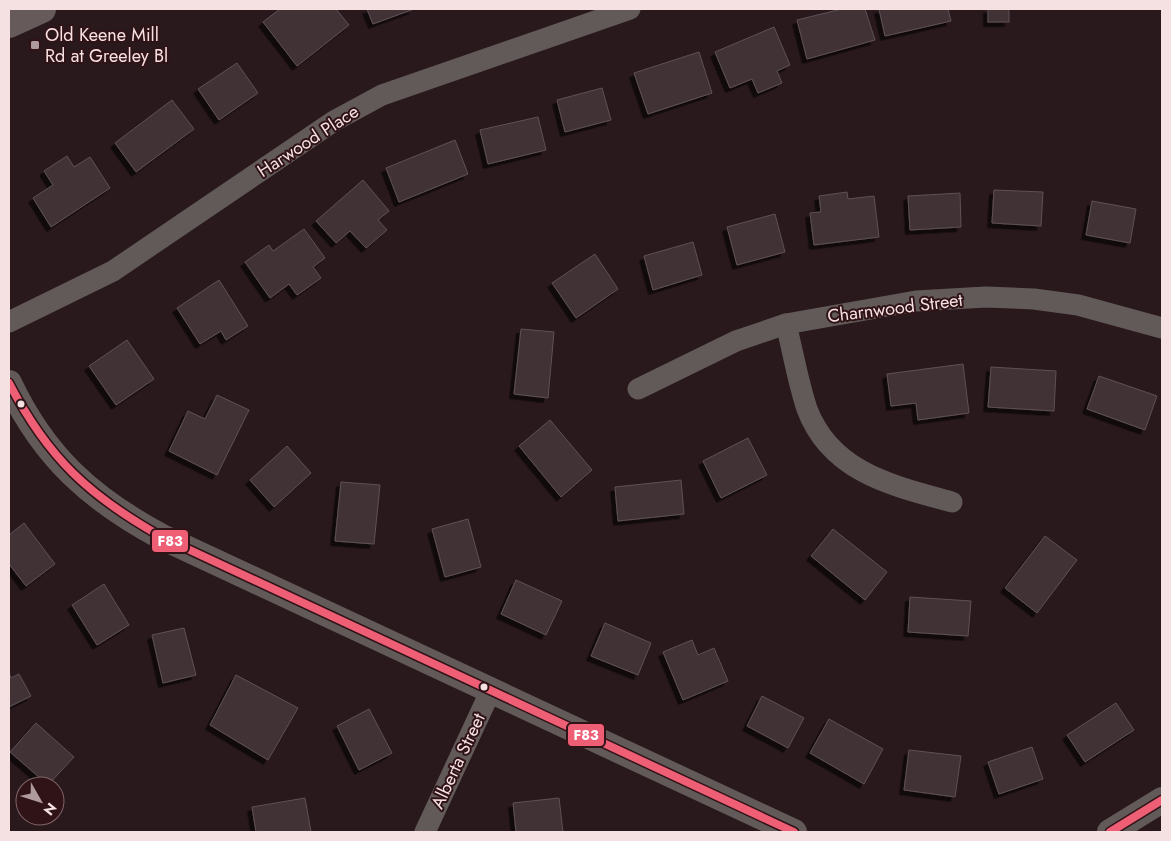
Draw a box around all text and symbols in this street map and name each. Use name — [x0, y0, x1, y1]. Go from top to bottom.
place label: Old Keene Mill Rd at Greeley Bl — [45, 22, 168, 69]
marker: Old Keene Mill Rd at Greeley Bl — [29, 39, 41, 51]
street label: Harwood Place — [252, 98, 364, 184]
street label: Charnwood Street — [826, 287, 965, 329]
unlabelled marker — [16, 399, 26, 409]
line badge: F83 — [151, 529, 189, 553]
text: F83 — [157, 531, 183, 551]
unlabelled marker — [479, 682, 489, 692]
street label: Alberta Street — [424, 708, 492, 813]
line badge: F83 — [567, 723, 605, 747]
text: F83 — [573, 725, 599, 745]
north arrow — [15, 776, 65, 826]
text: N — [39, 799, 61, 820]

